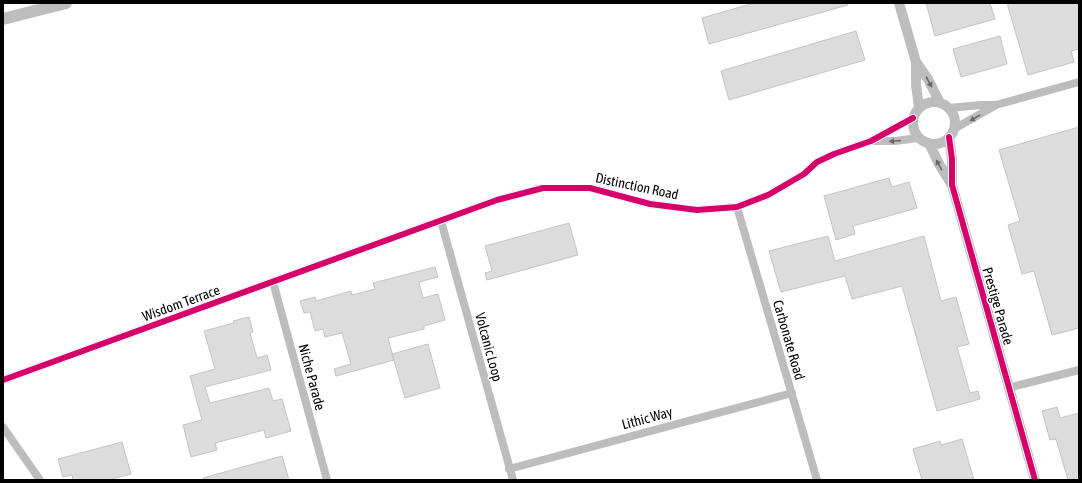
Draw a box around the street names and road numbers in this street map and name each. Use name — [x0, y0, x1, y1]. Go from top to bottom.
street label: Distinction Road — [594, 169, 680, 203]
street label: Prestige Parade — [979, 265, 1017, 347]
street label: Wisdom Terrace — [140, 282, 222, 324]
street label: Carbonate Road — [770, 298, 808, 382]
street label: Volcanic Loop — [472, 311, 506, 384]
street label: Niche Parade — [295, 342, 329, 412]
street label: Lithic Way — [620, 404, 674, 432]

